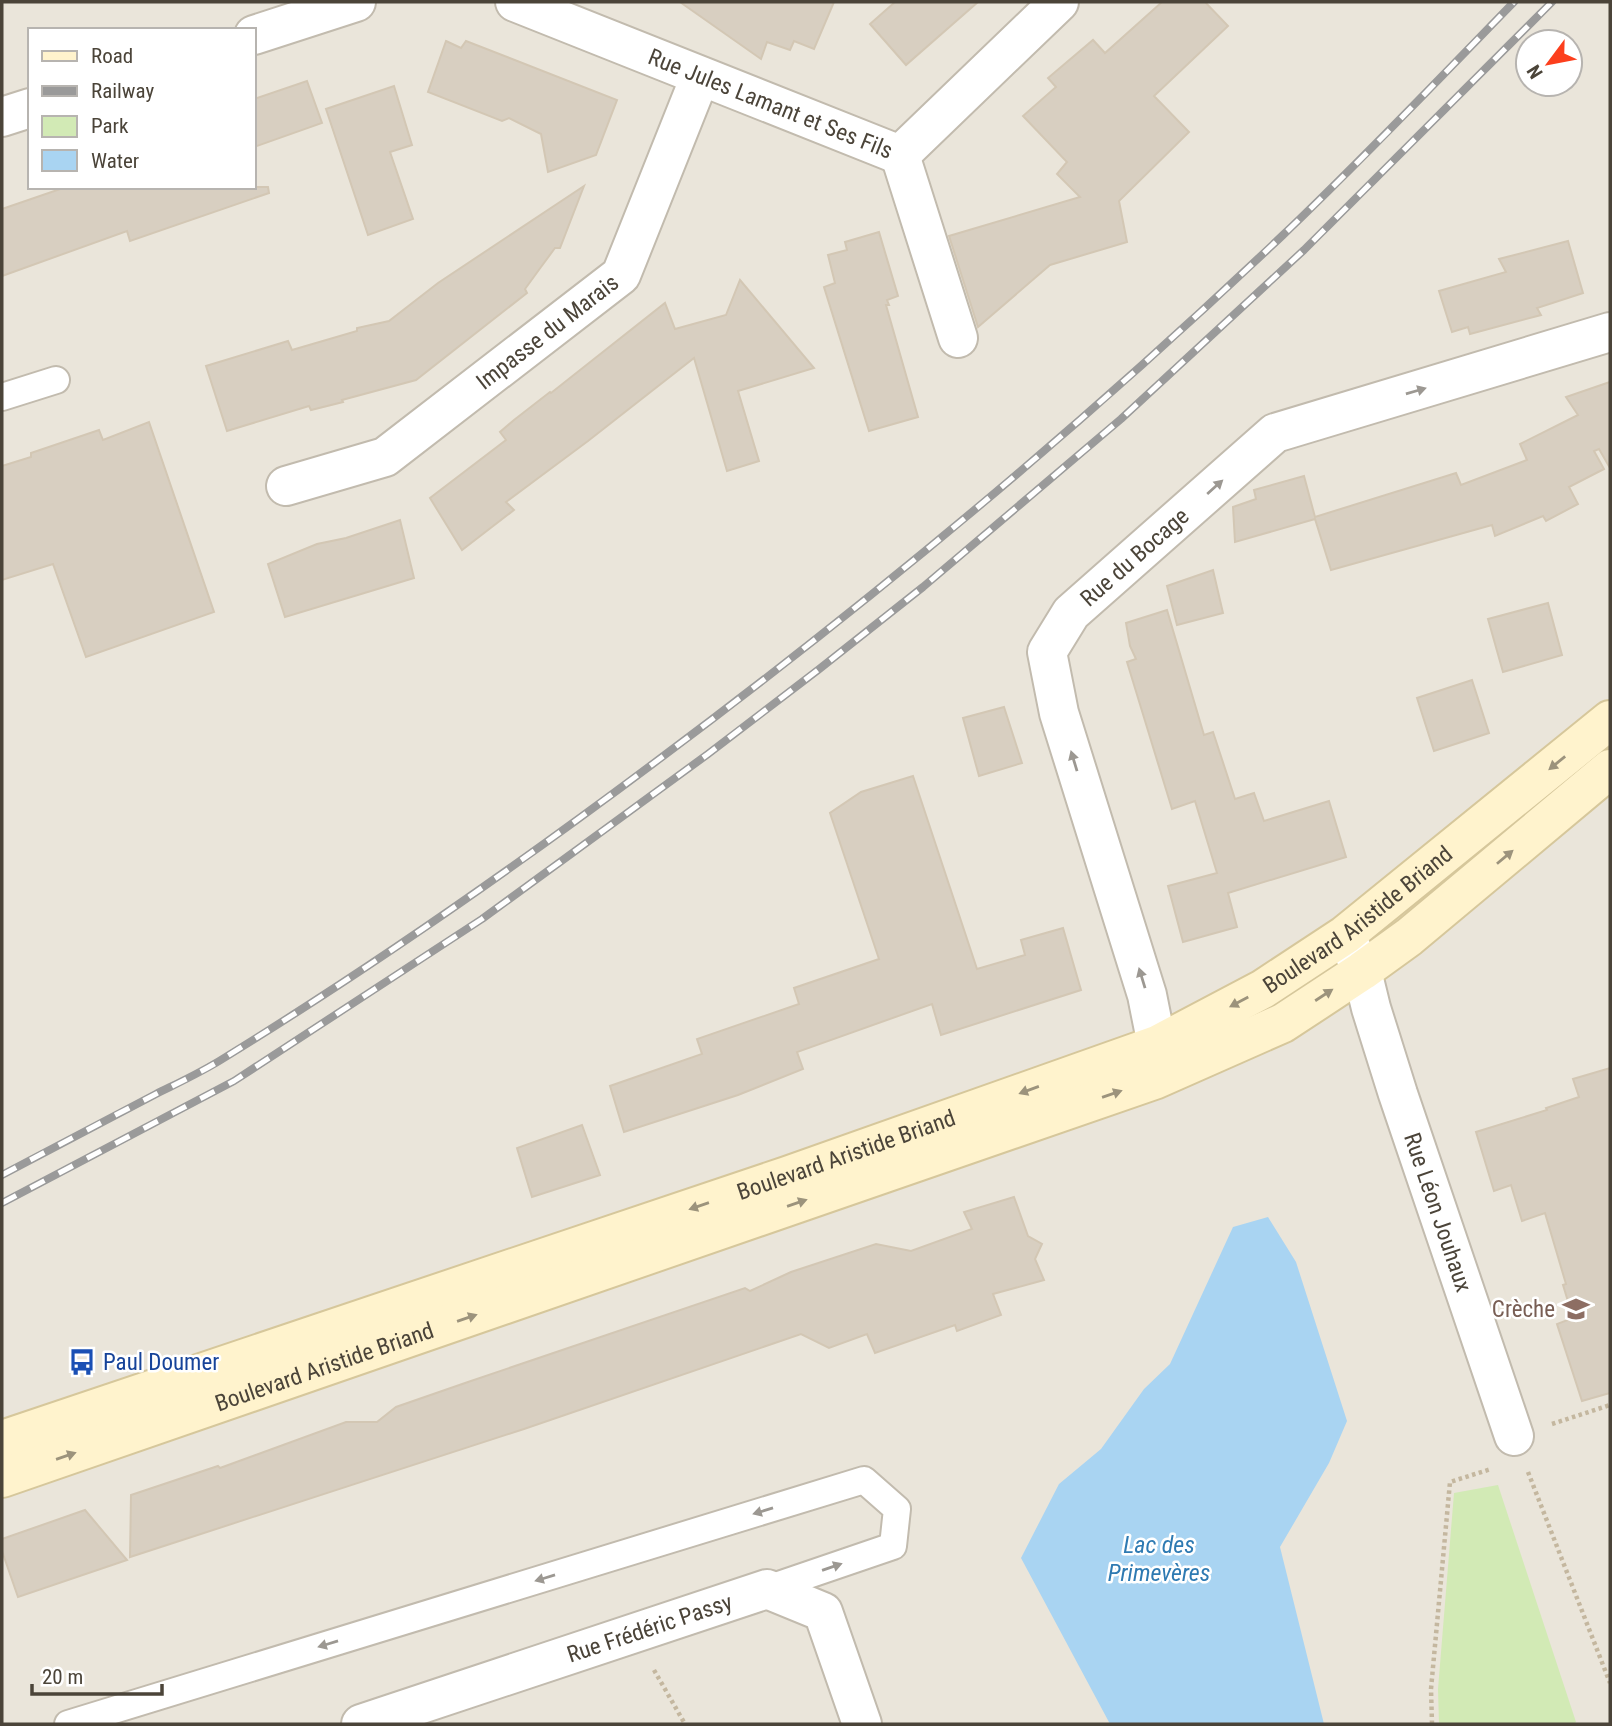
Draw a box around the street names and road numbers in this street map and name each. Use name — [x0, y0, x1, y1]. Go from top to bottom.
street label: Rue Jules Lamant et Ses Fils — [644, 43, 897, 164]
street label: Impasse du Marais — [471, 269, 624, 395]
street label: Rue du Bocage — [1075, 502, 1194, 612]
street label: Boulevard Aristide Briand — [1258, 840, 1458, 999]
street label: Boulevard Aristide Briand — [733, 1104, 959, 1205]
street label: Rue Léon Jouhaux — [1399, 1129, 1478, 1295]
street label: Boulevard Aristide Briand — [211, 1316, 437, 1417]
street label: Rue Frédéric Passy — [563, 1588, 736, 1668]

